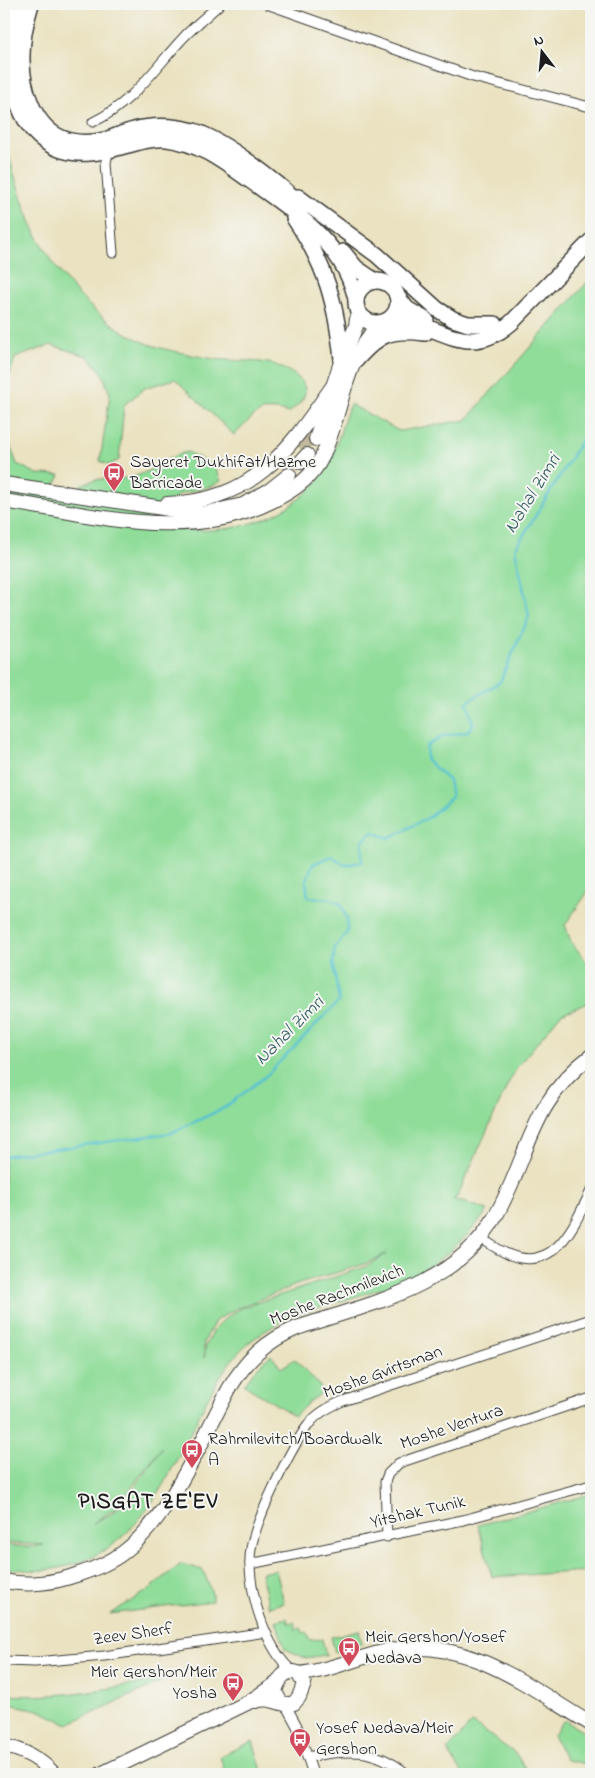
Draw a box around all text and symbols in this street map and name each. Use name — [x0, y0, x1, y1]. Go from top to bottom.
north arrow — [518, 28, 568, 78]
text: N — [531, 30, 546, 52]
water label: Nahal Zimri — [498, 448, 569, 539]
place label: Sayeret Dukhifat/Hazme Barricade — [129, 450, 317, 497]
bus stop icon: Sayeret Dukhifat/Hazme Barricade — [102, 461, 126, 492]
water label: Nahal Zimri — [249, 989, 332, 1072]
street label: Moshe Rachmilevich — [266, 1258, 408, 1334]
street label: Moshe Gvirtsman — [320, 1339, 446, 1407]
street label: Moshe Ventura — [397, 1398, 507, 1458]
place label: Rahmilevitch/Boardwalk A — [208, 1427, 382, 1474]
bus stop icon: Rahmilevitch/Boardwalk A — [180, 1438, 204, 1469]
district label: PISGAT ZE'EV — [78, 1487, 218, 1519]
street label: Yitshak Tunik — [368, 1489, 468, 1537]
street label: Zeev Sherf — [92, 1616, 175, 1653]
place label: Meir Gershon/Yosef Nedava — [365, 1625, 507, 1672]
bus stop icon: Meir Gershon/Yosef Nedava — [337, 1636, 361, 1667]
place label: Meir Gershon/Meir Yosha — [90, 1660, 217, 1707]
bus stop icon: Meir Gershon/Meir Yosha — [221, 1671, 245, 1702]
place label: Yosef Nedava/Meir Gershon — [316, 1716, 454, 1763]
bus stop icon: Yosef Nedava/Meir Gershon — [288, 1727, 312, 1758]

